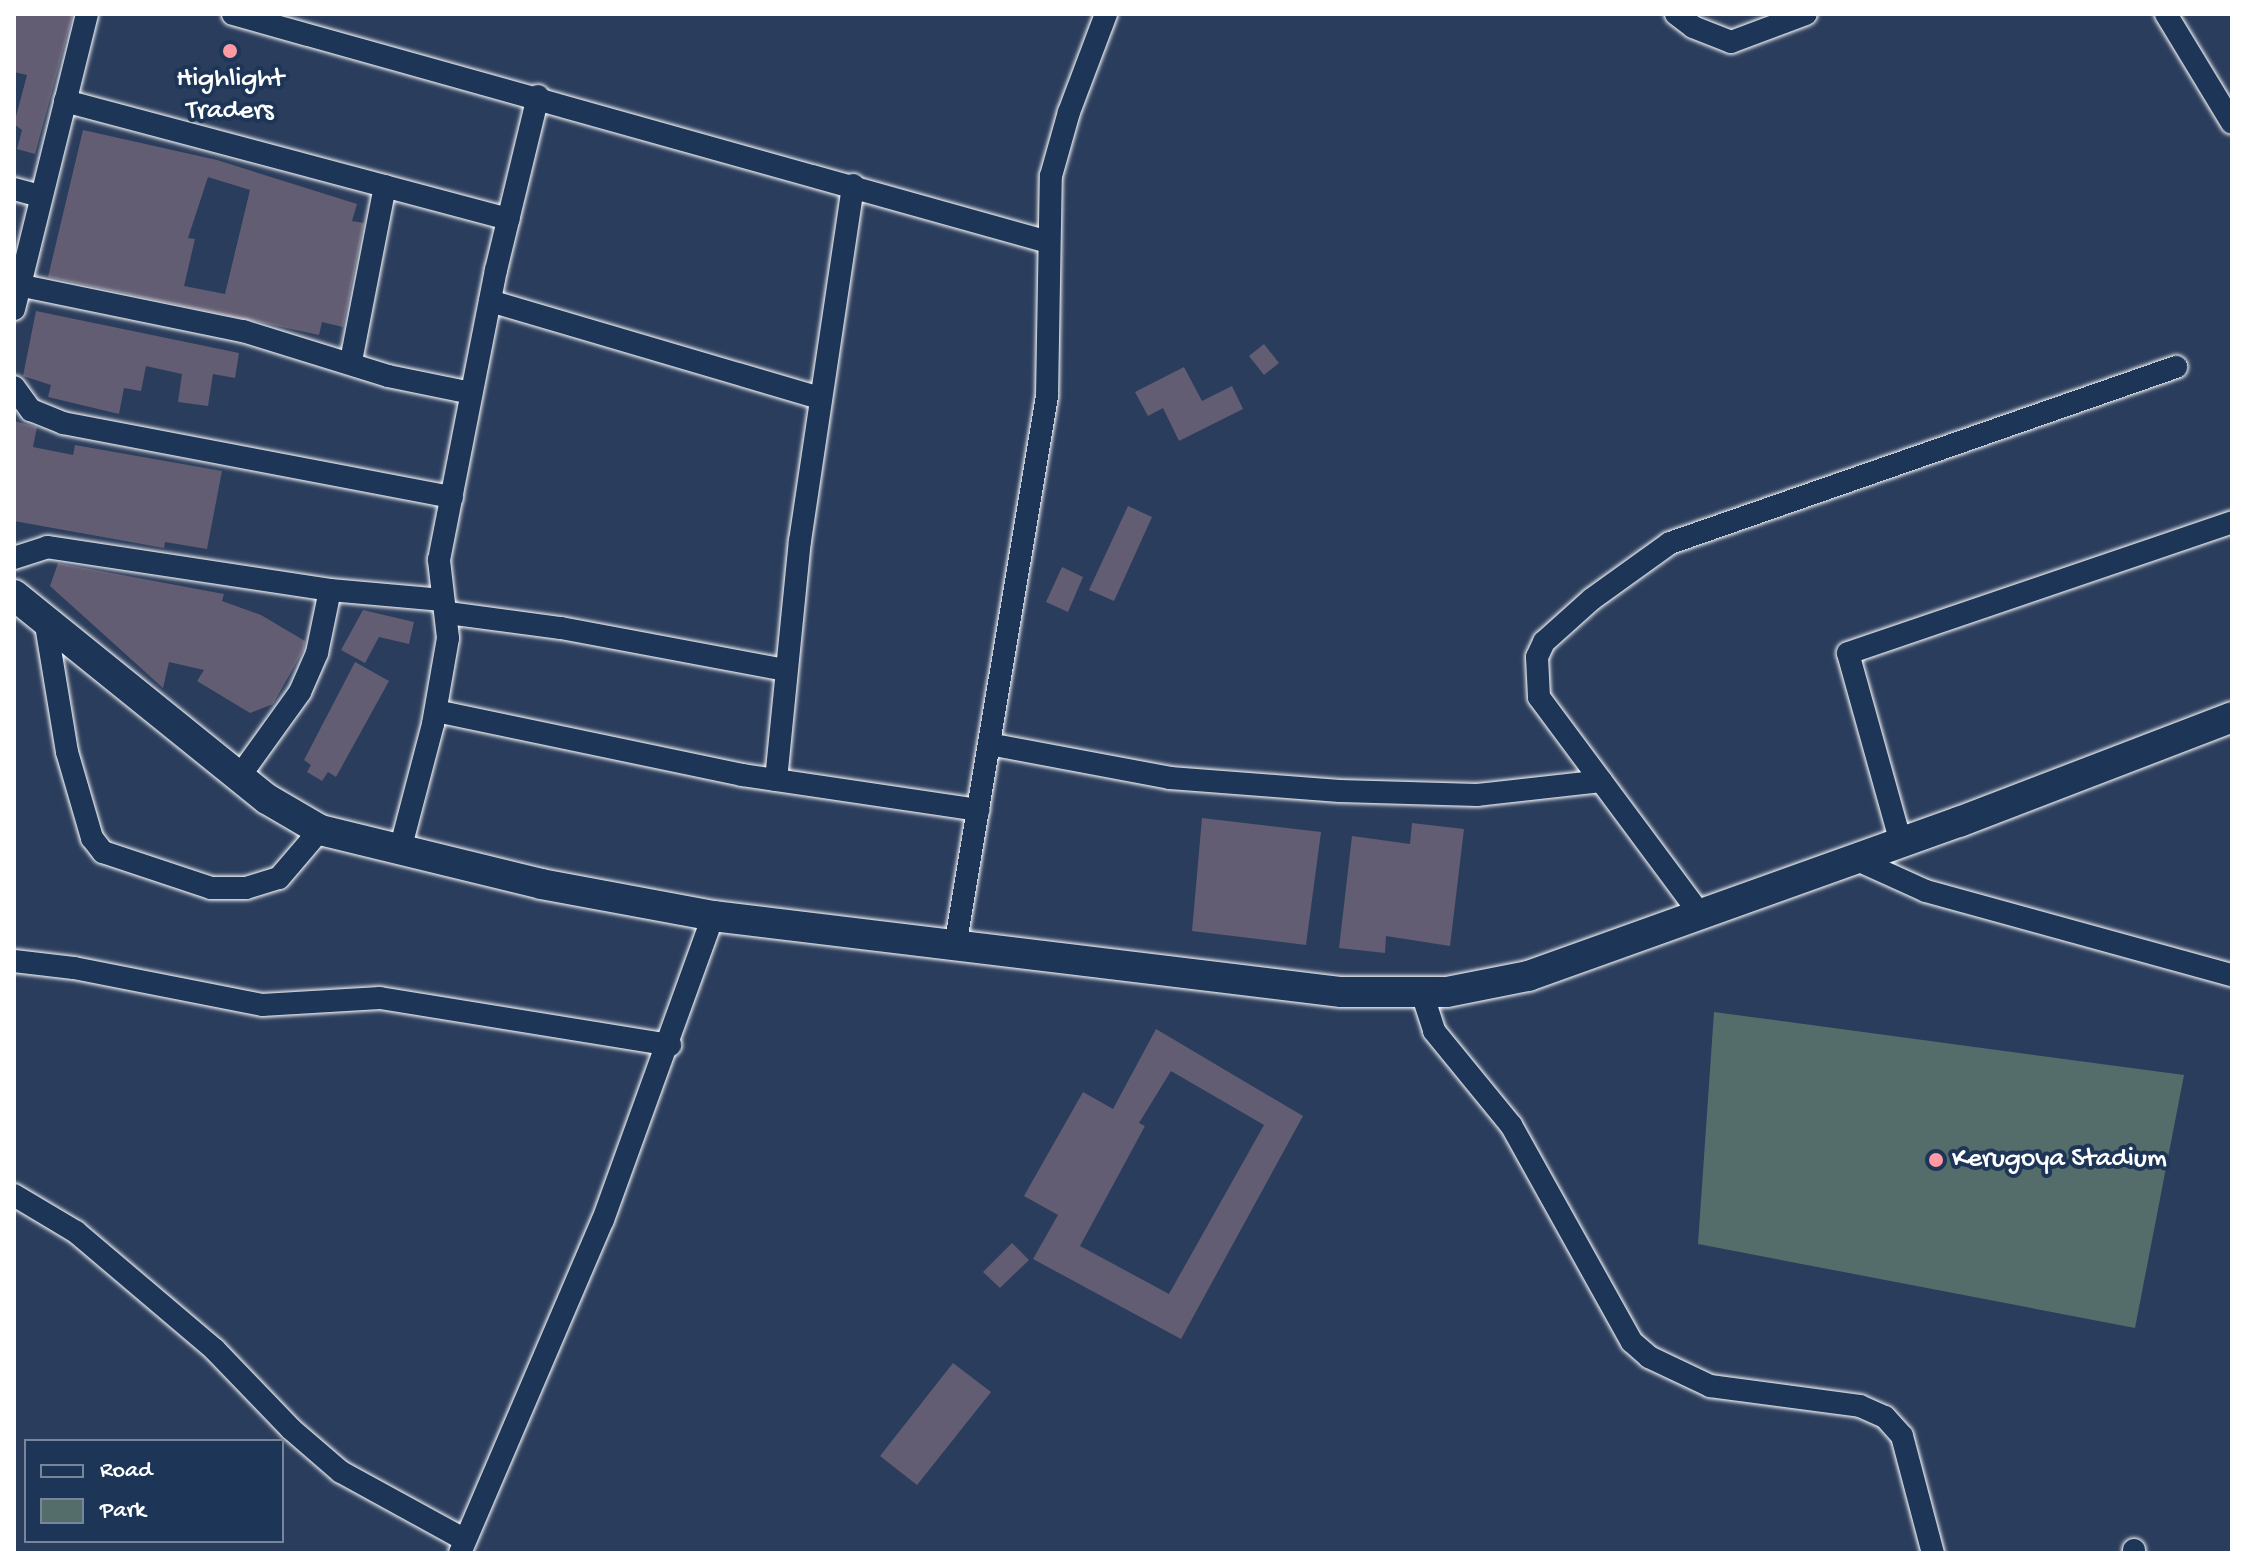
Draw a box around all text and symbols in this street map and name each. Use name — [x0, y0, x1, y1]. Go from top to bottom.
marker: Highlight Traders — [221, 42, 239, 60]
place label: Highlight Traders — [176, 63, 284, 129]
place label: Kerugoya Stadium — [1952, 1143, 2167, 1177]
marker: Kerugoya Stadium — [1927, 1151, 1945, 1169]
legend — [24, 1439, 284, 1543]
text: Road — [100, 1457, 152, 1486]
text: Park — [100, 1497, 146, 1526]

